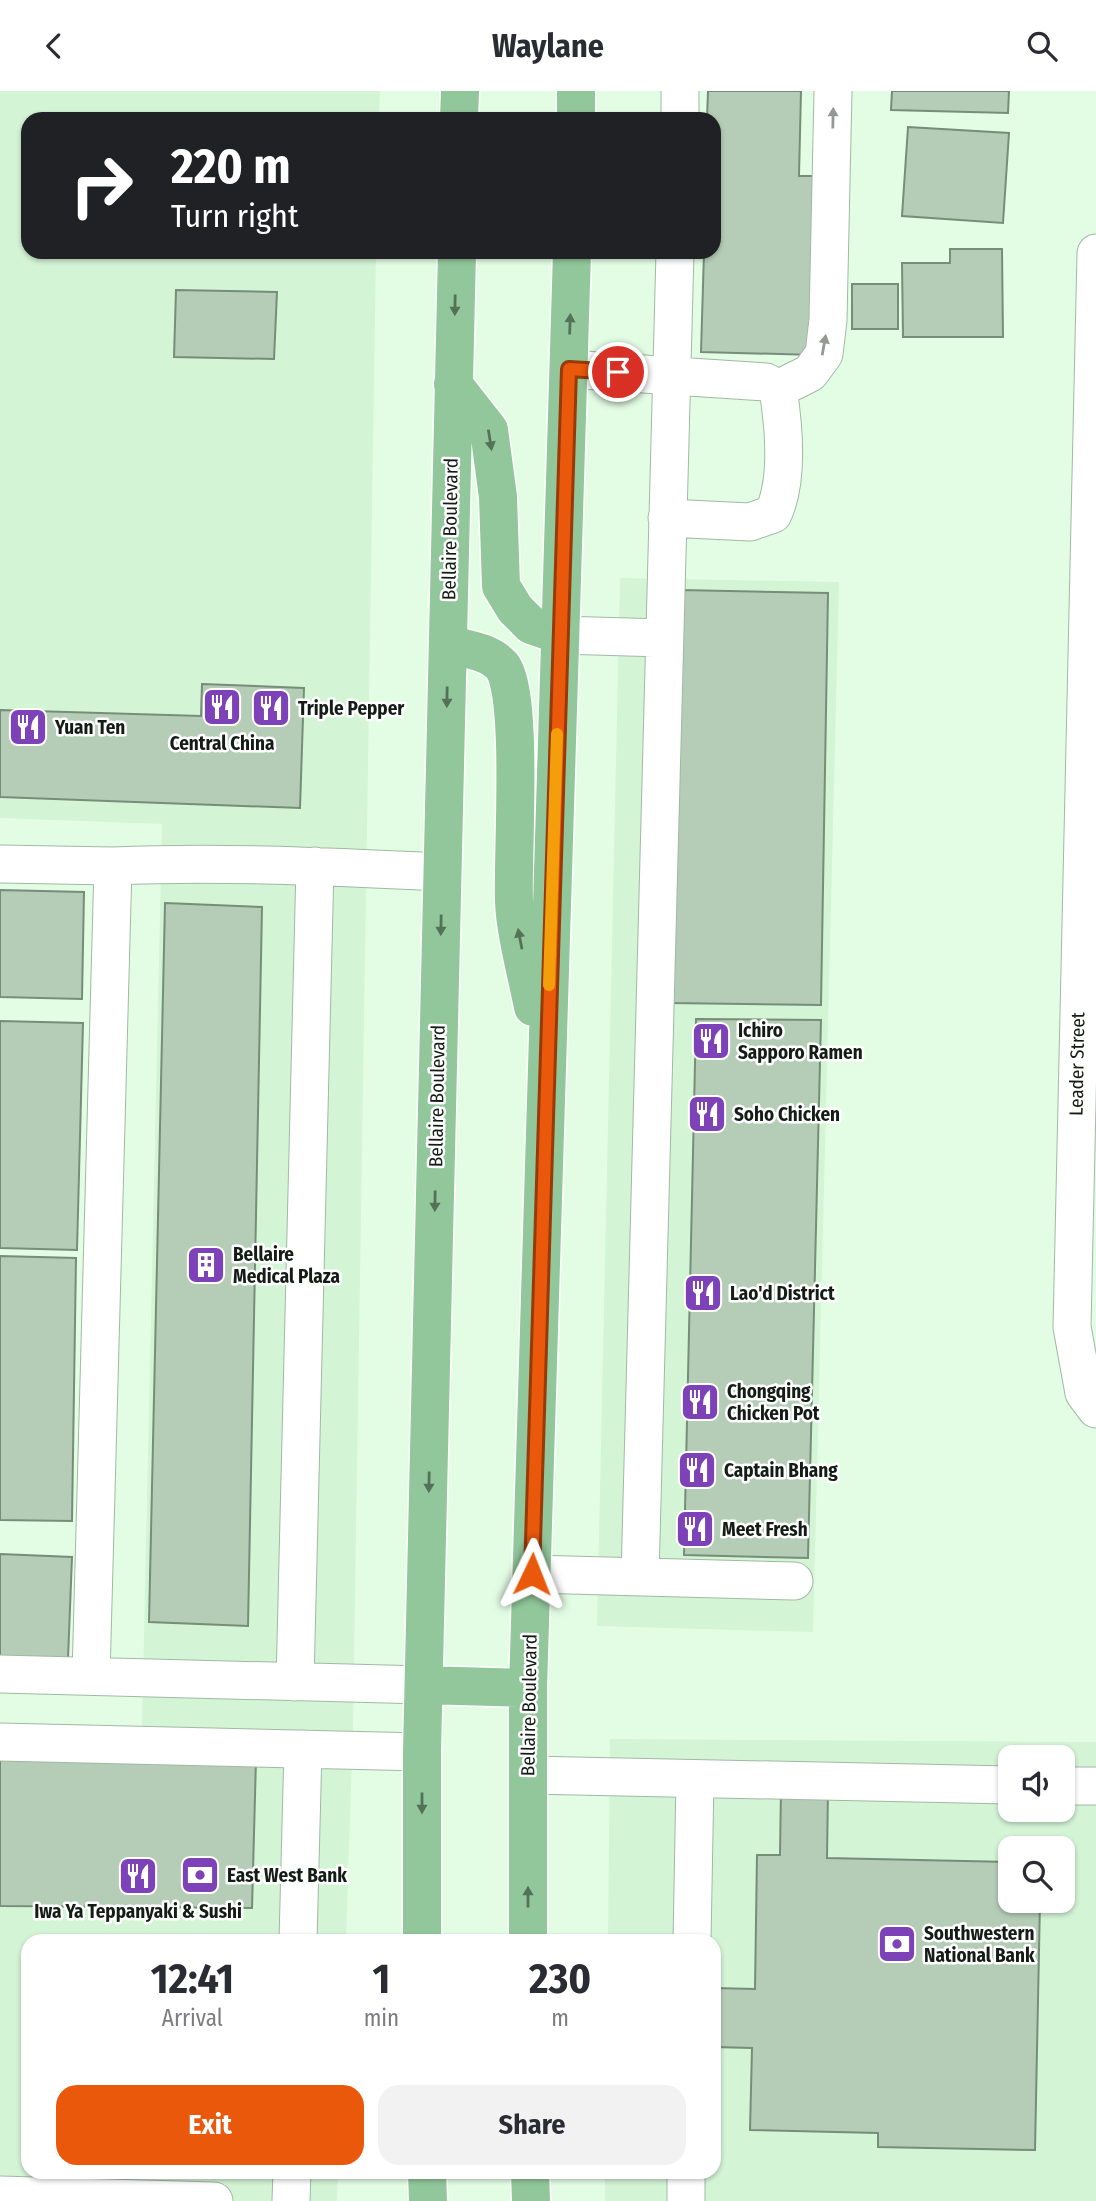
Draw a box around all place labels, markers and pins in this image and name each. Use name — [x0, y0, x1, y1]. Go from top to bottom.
pin — [588, 342, 648, 402]
restaurant icon: Central China — [201, 686, 243, 728]
restaurant icon: Triple Pepper — [250, 687, 292, 729]
place label: Triple Pepper — [298, 697, 405, 720]
restaurant icon: Yuan Ten — [7, 706, 49, 748]
place label: Yuan Ten — [54, 716, 125, 739]
place label: Central China — [170, 732, 274, 755]
place label: Ichiro Sapporo Ramen — [738, 1019, 863, 1064]
restaurant icon: Ichiro Sapporo Ramen — [690, 1020, 732, 1062]
restaurant icon: Soho Chicken — [686, 1093, 728, 1135]
place label: Soho Chicken — [734, 1103, 840, 1126]
place label: Bellaire Medical Plaza — [233, 1243, 340, 1288]
building icon: Bellaire Medical Plaza — [185, 1244, 227, 1286]
restaurant icon: Lao'd District — [682, 1272, 724, 1314]
place label: Lao'd District — [730, 1282, 835, 1305]
place label: Chongqing Chicken Pot — [727, 1380, 820, 1425]
restaurant icon: Chongqing Chicken Pot — [679, 1381, 721, 1423]
restaurant icon: Captain Bhang — [676, 1449, 718, 1491]
place label: Captain Bhang — [724, 1459, 838, 1482]
restaurant icon: Meet Fresh — [674, 1508, 716, 1550]
place label: Meet Fresh — [722, 1518, 808, 1541]
bank icon: East West Bank — [179, 1854, 221, 1896]
restaurant icon: Iwa Ya Teppanyaki & Sushi — [117, 1855, 159, 1897]
place label: East West Bank — [227, 1864, 347, 1887]
place label: Iwa Ya Teppanyaki & Sushi — [34, 1900, 242, 1923]
place label: Southwestern National Bank — [924, 1922, 1035, 1967]
bank icon: Southwestern National Bank — [876, 1923, 918, 1965]

